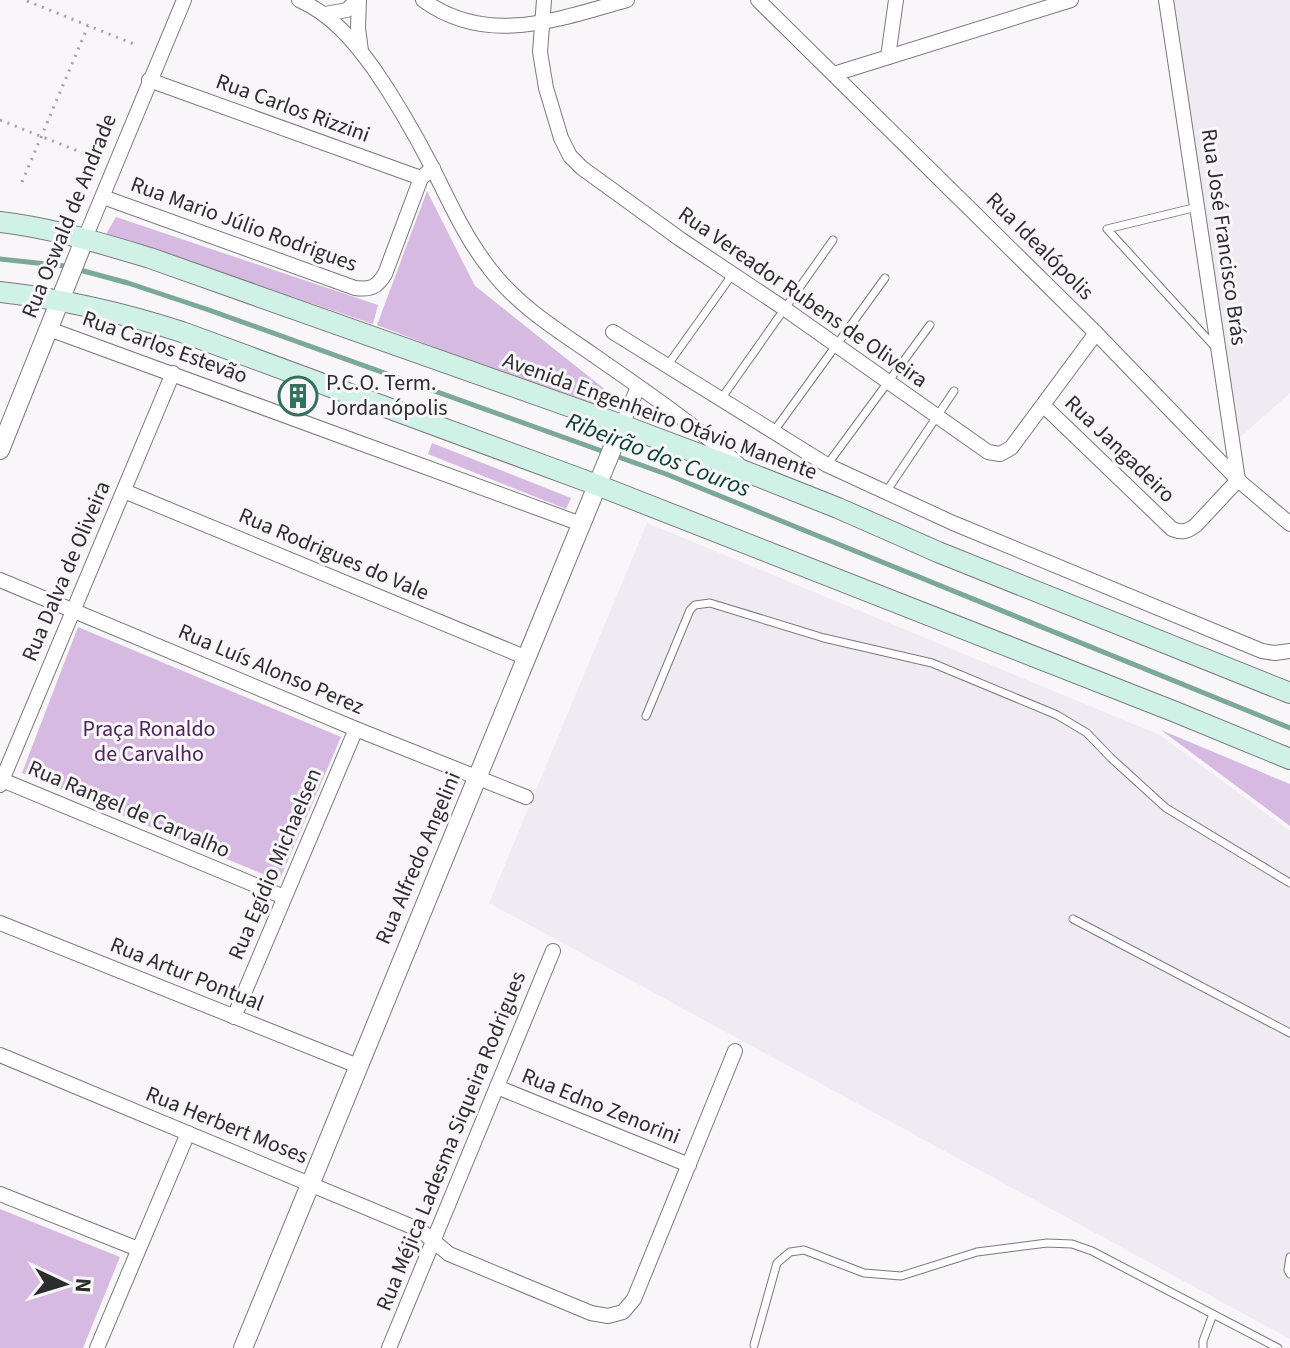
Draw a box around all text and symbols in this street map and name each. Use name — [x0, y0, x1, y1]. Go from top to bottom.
street label: Rua Carlos Rizzini — [211, 65, 375, 151]
street label: Rua Oswald de Andrade — [13, 109, 125, 323]
street label: Rua José Francisco Brás — [1193, 127, 1255, 347]
street label: Rua Mario Júlio Rodrigues — [126, 168, 362, 280]
street label: Rua Idealópolis — [979, 185, 1101, 307]
street label: Rua Vereador Rubens de Oliveira — [672, 198, 934, 396]
street label: Rua Carlos Estevão — [78, 302, 252, 392]
street label: Avenida Engenheiro Otávio Manente — [498, 344, 822, 488]
place label: P.C.O. Term. Jordanópolis — [326, 367, 448, 424]
building icon: P.C.O. Term. Jordanópolis — [277, 375, 319, 417]
street label: Rua Jangadeiro — [1057, 388, 1183, 510]
water label: Ribeirão dos Couros — [561, 404, 755, 506]
street label: Rua Dalva de Oliveira — [13, 476, 119, 666]
street label: Rua Rodrigues do Vale — [234, 499, 434, 609]
street label: Rua Luís Alonso Perez — [173, 615, 369, 723]
park label: Praça Ronaldo de Carvalho — [82, 713, 216, 770]
street label: Rua Rangel de Carvalho — [23, 752, 235, 866]
street label: Rua Egídio Michaelsen — [220, 763, 330, 965]
street label: Rua Alfredo Angelini — [367, 767, 469, 949]
street label: Rua Artur Pontual — [105, 929, 269, 1019]
street label: Rua Méjica Ladesma Siqueira Rodrigues — [368, 966, 534, 1316]
street label: Rua Edno Zenorini — [517, 1060, 685, 1152]
street label: Rua Herbert Moses — [141, 1078, 313, 1172]
north arrow — [24, 1244, 104, 1324]
text: N — [66, 1277, 99, 1294]

